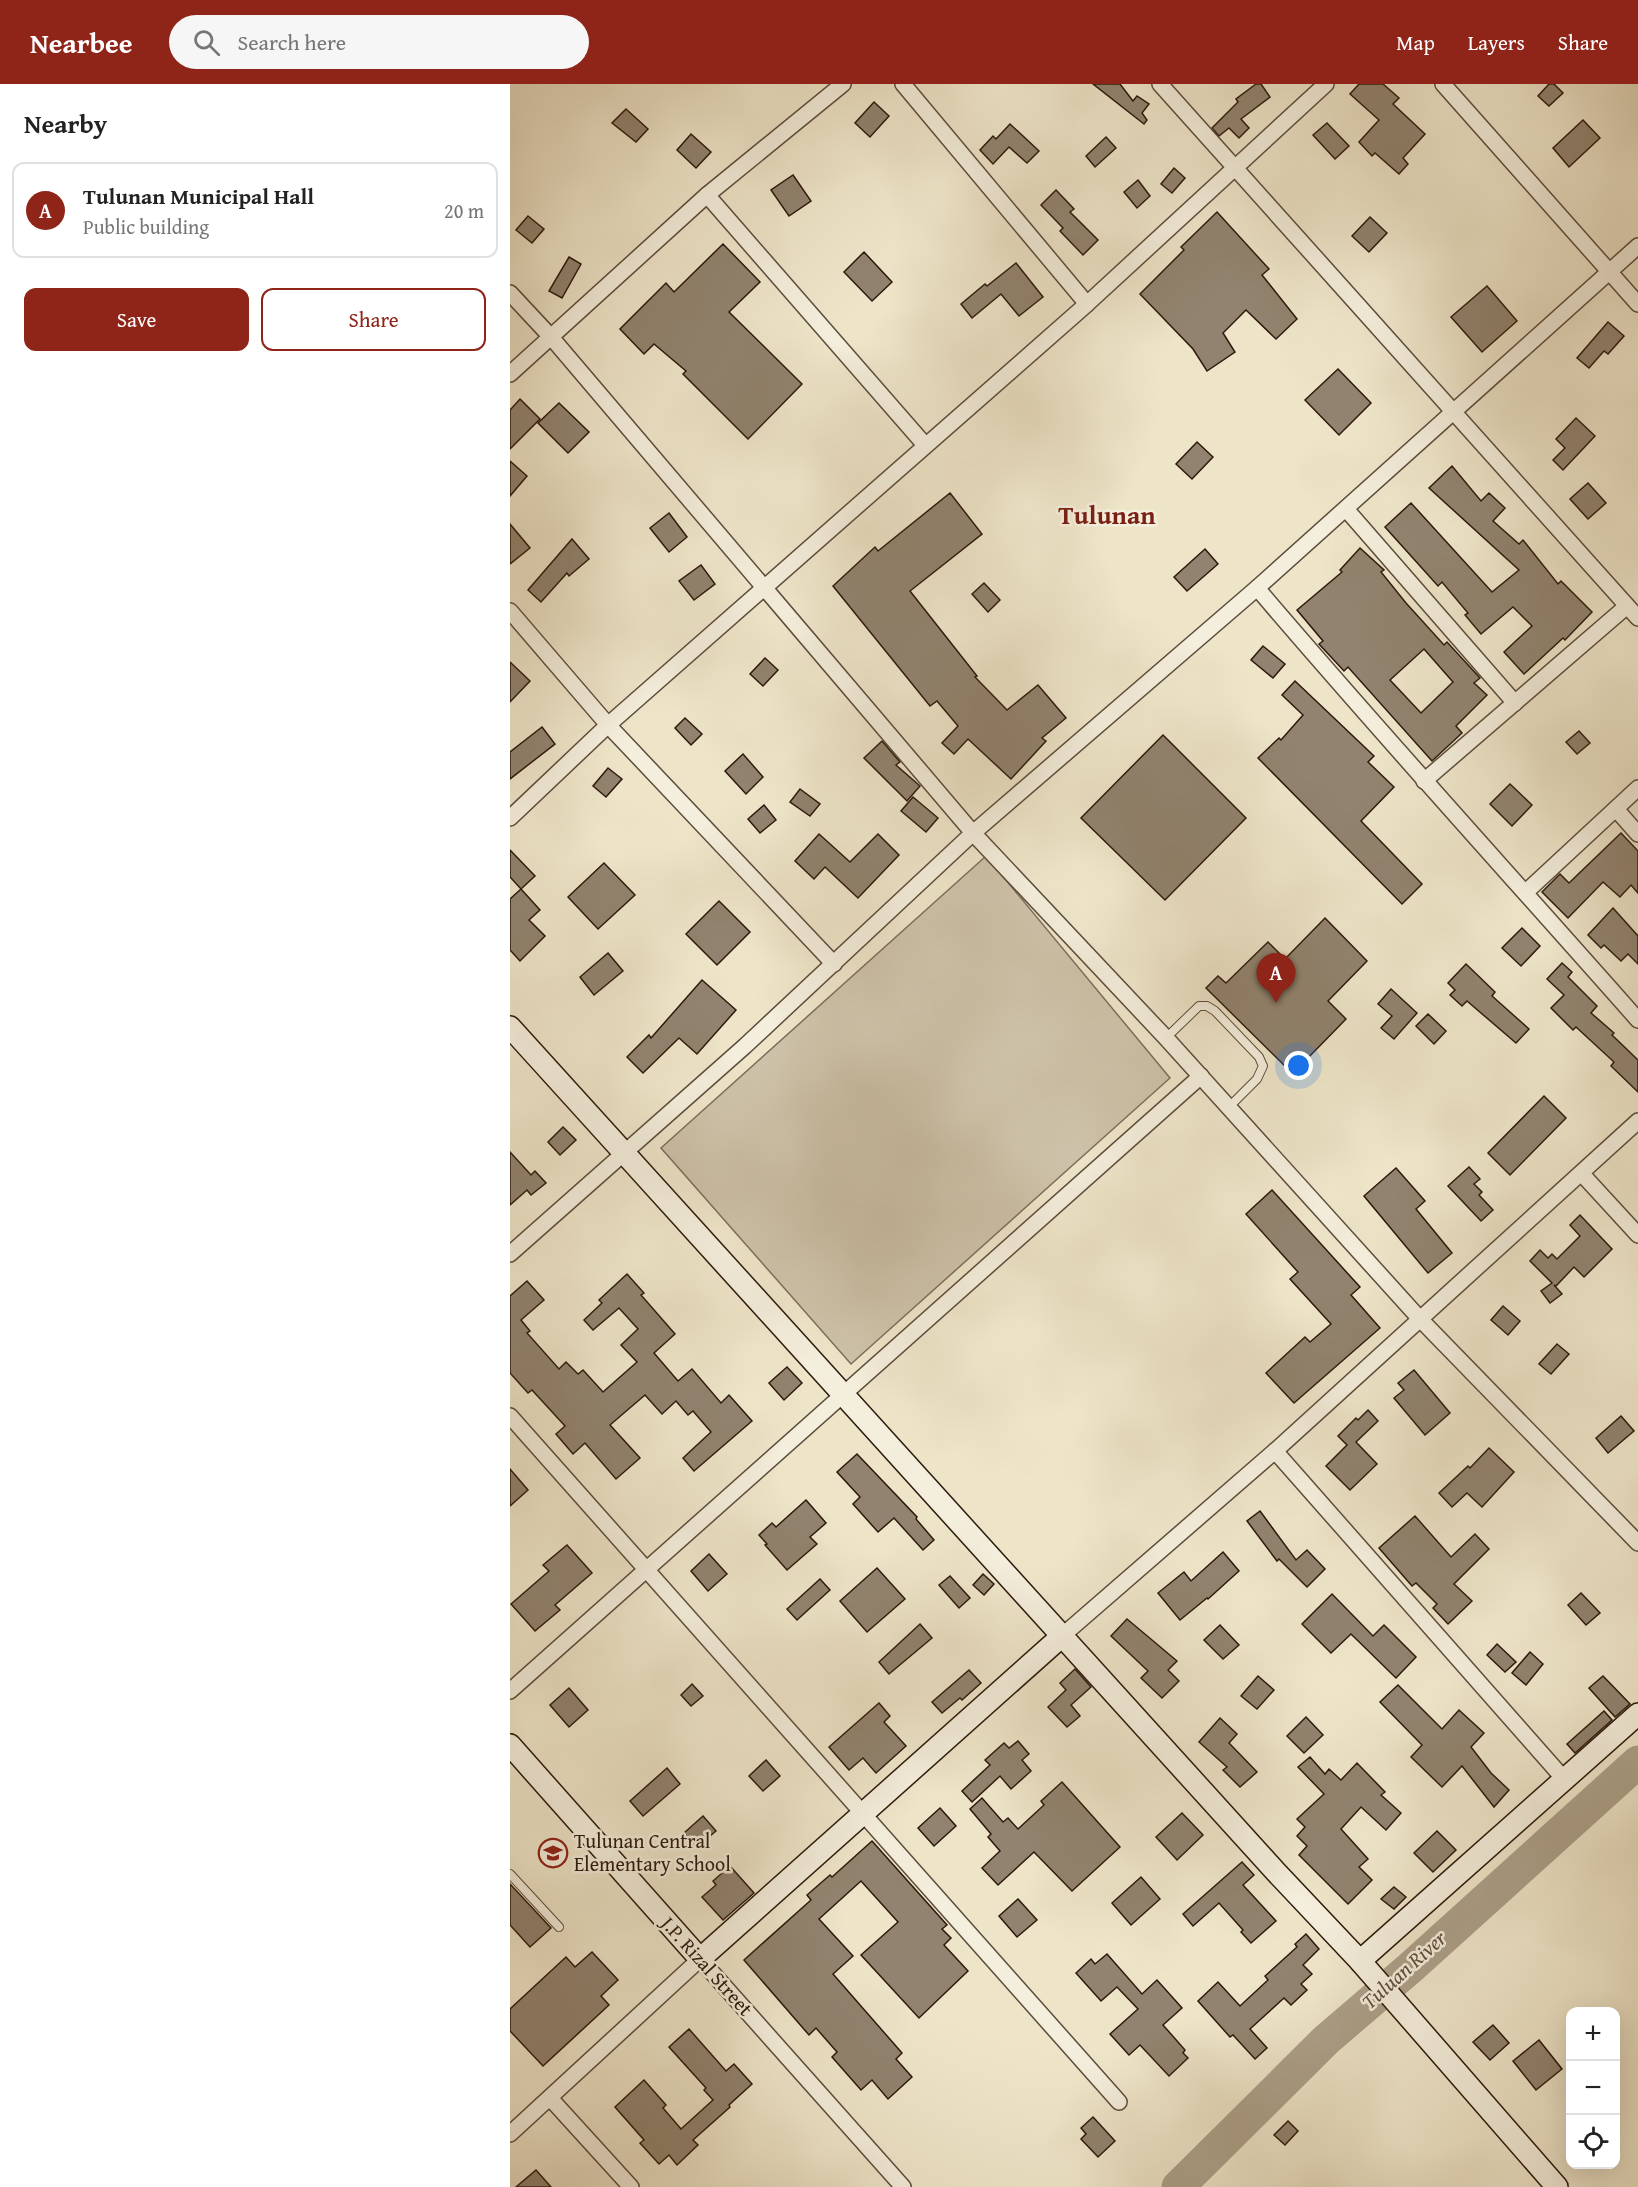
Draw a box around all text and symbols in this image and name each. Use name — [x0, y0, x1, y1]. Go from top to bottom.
search box — [169, 15, 589, 69]
text: Nearbee — [30, 22, 133, 63]
icon: search — [190, 26, 223, 59]
text: Search here — [238, 26, 346, 58]
text: Map — [1396, 27, 1435, 58]
text: Layers — [1468, 27, 1525, 58]
text: Share — [1558, 27, 1608, 58]
text: Nearby — [24, 104, 107, 143]
text: Tulunan Municipal Hall — [83, 180, 314, 212]
text: A — [39, 196, 52, 225]
text: 20 m — [444, 196, 484, 225]
text: Public building — [83, 212, 209, 241]
button: Save — [24, 288, 249, 351]
button: Share — [261, 288, 486, 351]
district label: Tulunan — [1058, 495, 1156, 534]
pin: A — [1256, 954, 1296, 1003]
your location — [1284, 1051, 1313, 1080]
place label: Tulunan Central Elementary School — [574, 1826, 731, 1878]
school or university icon: Tulunan Central Elementary School — [537, 1837, 569, 1869]
street label: J.P. Rizal Street — [653, 1907, 760, 2022]
water label: Tuluan River — [1354, 1922, 1454, 2016]
map controls — [1566, 2007, 1620, 2169]
button: + — [1566, 2007, 1620, 2061]
button: − — [1566, 2061, 1620, 2115]
button: locate — [1566, 2115, 1620, 2169]

